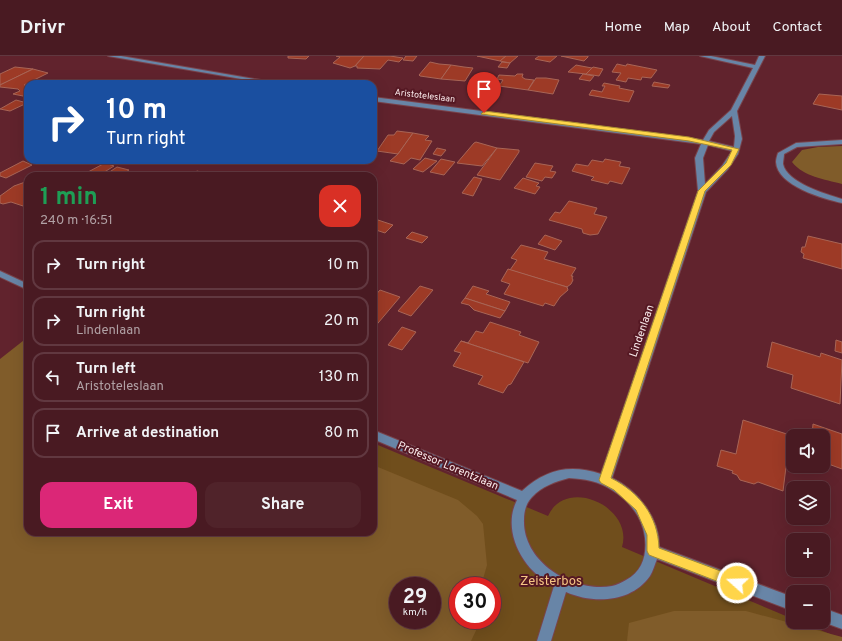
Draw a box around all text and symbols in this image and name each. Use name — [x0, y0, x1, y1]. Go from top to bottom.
text: Drivr — [20, 16, 65, 40]
text: Home — [605, 19, 642, 36]
text: Map — [664, 19, 690, 36]
text: About — [712, 19, 751, 36]
text: Contact — [773, 19, 822, 36]
pin — [467, 72, 501, 113]
icon: arrive — [473, 78, 495, 100]
street label: Aristoteleslaan — [394, 87, 456, 105]
text: 10 m — [106, 93, 167, 129]
icon: right — [40, 96, 92, 148]
text: Turn right — [106, 128, 186, 151]
text: 1 min — [40, 183, 98, 213]
button: close — [319, 185, 361, 227]
text: 240 m · 16:51 — [40, 213, 113, 229]
icon: right — [42, 254, 64, 276]
text: Turn right — [76, 256, 145, 275]
text: 10 m — [328, 256, 359, 275]
street label: Lindenlaan — [626, 303, 658, 359]
text: Turn right — [76, 304, 145, 323]
icon: right — [42, 310, 64, 332]
text: 20 m — [324, 312, 359, 331]
text: Lindenlaan — [76, 323, 140, 339]
text: Turn left — [76, 360, 136, 379]
icon: left — [42, 366, 64, 388]
text: 130 m — [319, 368, 359, 387]
text: Aristoteleslaan — [76, 379, 164, 395]
icon: arrive — [42, 422, 64, 444]
text: Arrive at destination — [76, 424, 219, 443]
text: 80 m — [324, 424, 359, 443]
map controls — [786, 429, 830, 629]
button: sound — [786, 429, 830, 473]
street label: Professor Lorentzlaan — [396, 438, 500, 494]
button: layers — [786, 481, 830, 525]
button: Exit — [40, 482, 197, 528]
button: Share — [205, 482, 361, 528]
button: + — [786, 533, 830, 577]
position arrow — [716, 562, 758, 604]
park label: Zeisterbos — [520, 574, 582, 590]
speed limit sign: 30 — [449, 577, 501, 629]
text: 29 — [403, 585, 427, 611]
button: − — [786, 585, 830, 629]
text: km/h — [403, 606, 427, 619]

